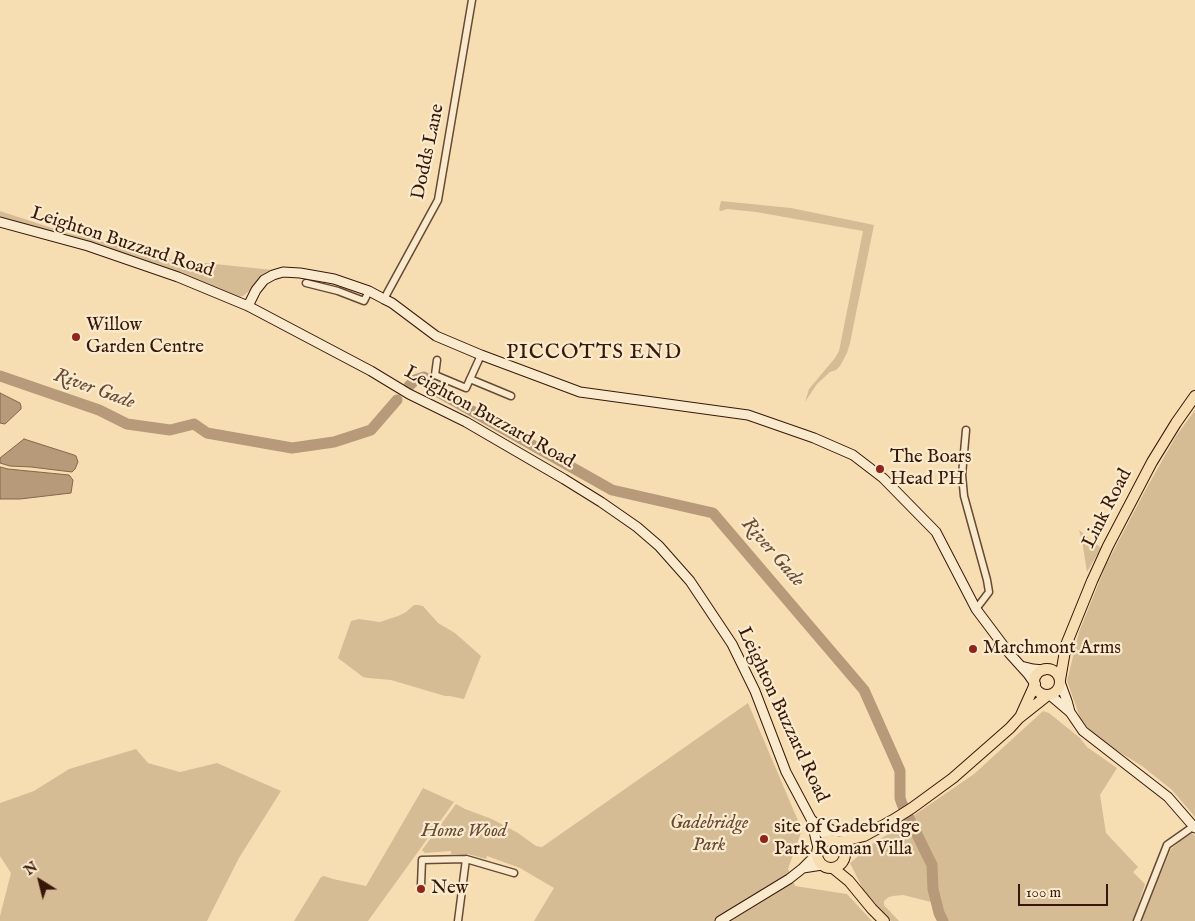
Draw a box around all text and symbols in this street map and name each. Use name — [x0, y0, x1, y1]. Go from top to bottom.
street label: Dodds Lane — [408, 102, 450, 202]
street label: Leighton Buzzard Road — [28, 203, 216, 283]
place label: Willow Garden Centre — [86, 315, 204, 359]
marker: Willow Garden Centre — [70, 331, 82, 343]
district label: PICCOTTS END — [504, 341, 684, 367]
street label: Leighton Buzzard Road — [400, 362, 578, 474]
water label: River Gade — [50, 364, 138, 416]
place label: The Boars Head PH — [890, 447, 972, 491]
marker: The Boars Head PH — [874, 463, 886, 475]
street label: Link Road — [1078, 466, 1138, 552]
water label: River Gade — [735, 513, 809, 593]
street label: Leighton Buzzard Road — [731, 624, 833, 806]
place label: Marchmont Arms — [983, 638, 1121, 660]
marker: Marchmont Arms — [967, 643, 979, 655]
park label: Gadebridge Park — [670, 813, 748, 857]
place label: site of Gadebridge Park Roman Villa — [774, 817, 920, 861]
park label: Home Wood — [421, 821, 507, 843]
marker: site of Gadebridge Park Roman Villa — [758, 833, 770, 845]
north arrow — [15, 856, 65, 906]
text: N — [21, 858, 41, 880]
scale bar — [1020, 874, 1110, 906]
place label: New — [431, 878, 468, 900]
marker: New — [415, 883, 427, 895]
text: 100 m — [1026, 883, 1061, 902]

